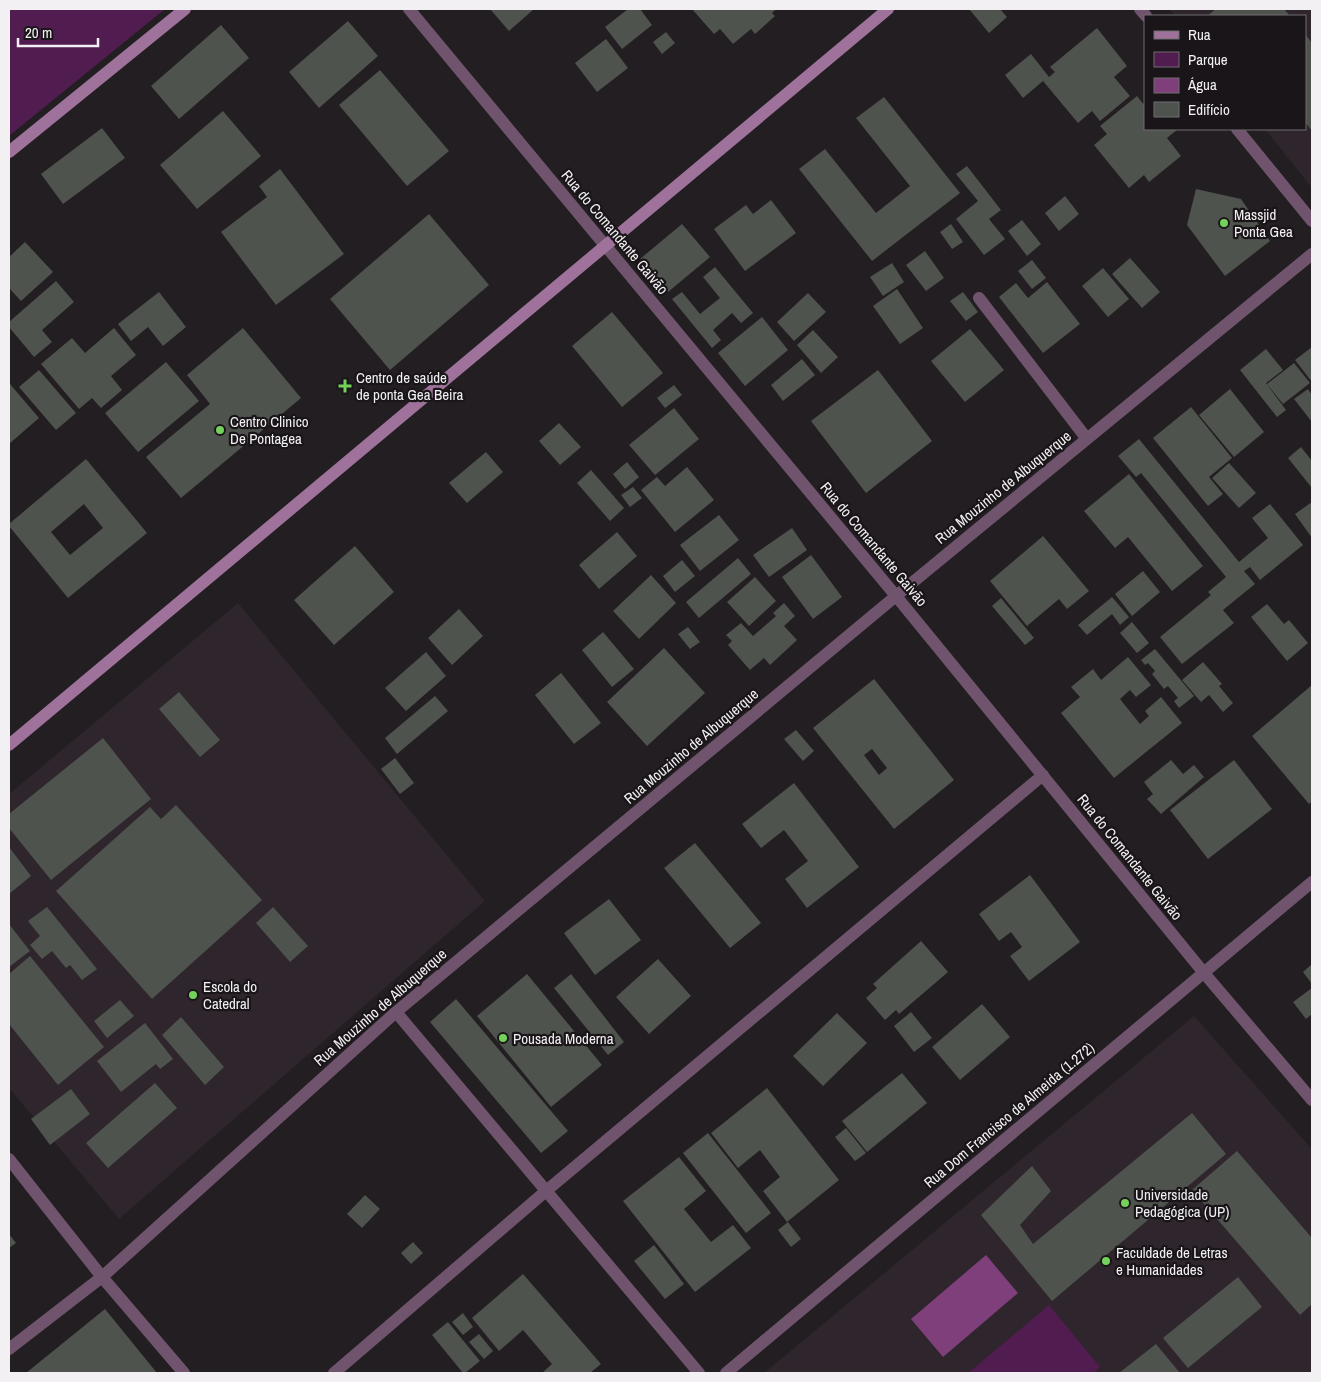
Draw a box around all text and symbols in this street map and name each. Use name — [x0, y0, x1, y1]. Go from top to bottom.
scale bar — [18, 15, 98, 47]
legend — [1144, 15, 1306, 130]
text: 20 m — [25, 22, 52, 43]
text: Rua — [1188, 24, 1211, 45]
text: Parque — [1188, 49, 1228, 70]
text: Água — [1187, 74, 1217, 95]
text: Edifício — [1188, 99, 1230, 120]
street label: Rua do Comandante Gaivão — [557, 165, 673, 299]
place label: Massjid Ponta Gea — [1234, 204, 1293, 242]
marker: Massjid Ponta Gea — [1218, 217, 1230, 229]
place label: Centro de saúde de ponta Gea Beira — [356, 367, 464, 405]
marker: Centro de saúde de ponta Gea Beira — [338, 379, 352, 393]
place label: Centro Clinico De Pontagea — [230, 411, 309, 449]
marker: Centro Clinico De Pontagea — [214, 424, 226, 436]
street label: Rua Mouzinho de Albuquerque — [930, 425, 1076, 549]
street label: Rua do Comandante Gaivão — [816, 477, 932, 611]
street label: Rua Mouzinho de Albuquerque — [619, 683, 763, 809]
street label: Rua do Comandante Gaivão — [1073, 790, 1188, 925]
street label: Rua Mouzinho de Albuquerque — [309, 943, 451, 1071]
place label: Escola do Catedral — [203, 976, 257, 1014]
marker: Escola do Catedral — [187, 989, 199, 1001]
place label: Pousada Moderna — [513, 1028, 614, 1049]
marker: Pousada Moderna — [497, 1032, 509, 1044]
street label: Rua Dom Francisco de Almeida (1.272) — [919, 1037, 1099, 1193]
place label: Universidade Pedagógica (UP) — [1135, 1184, 1229, 1222]
marker: Universidade Pedagógica (UP) — [1119, 1197, 1131, 1209]
place label: Faculdade de Letras e Humanidades — [1116, 1242, 1228, 1280]
marker: Faculdade de Letras e Humanidades — [1100, 1255, 1112, 1267]

